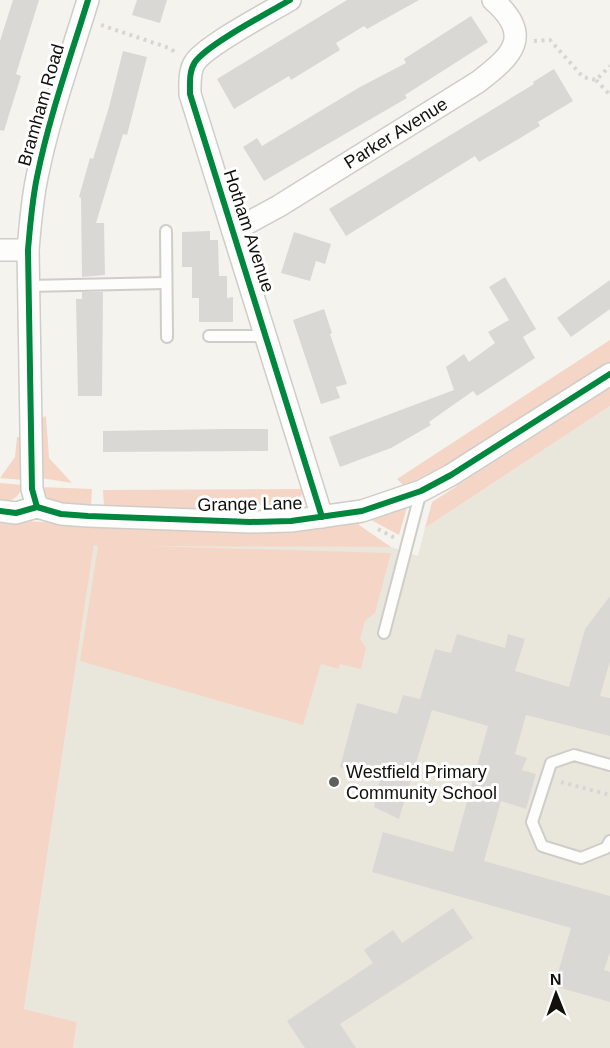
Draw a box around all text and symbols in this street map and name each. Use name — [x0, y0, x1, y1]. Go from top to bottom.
street label: Bramham Road — [14, 42, 68, 168]
street label: Parker Avenue — [341, 94, 451, 173]
street label: Hotham Avenue — [220, 167, 278, 295]
street label: Grange Lane — [197, 493, 303, 515]
place label: Westfield Primary Community School — [346, 762, 497, 803]
marker: Westfield Primary Community School — [327, 775, 341, 789]
north arrow — [526, 964, 586, 1024]
text: N — [550, 971, 562, 988]

